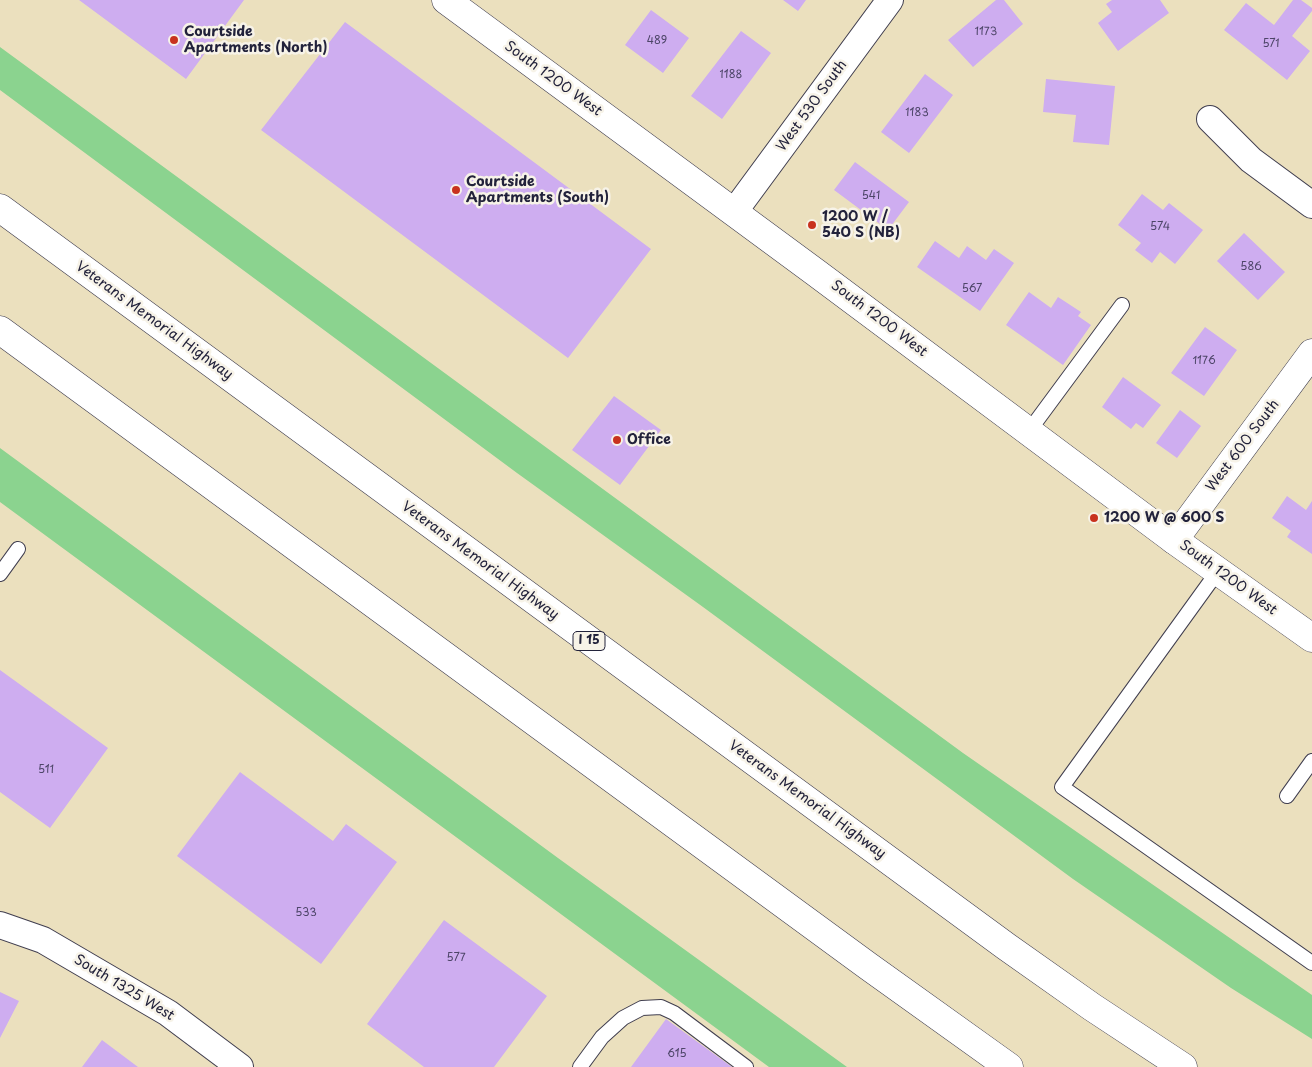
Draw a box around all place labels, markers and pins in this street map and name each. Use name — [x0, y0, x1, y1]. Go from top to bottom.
place label: Courtside Apartments (North) — [184, 24, 328, 56]
marker: Courtside Apartments (North) — [168, 34, 180, 46]
place label: Courtside Apartments (South) — [466, 174, 609, 206]
marker: Courtside Apartments (South) — [450, 184, 462, 196]
place label: 1200 W / 540 S (NB) — [822, 209, 900, 242]
marker: 1200 W / 540 S (NB) — [806, 219, 818, 231]
place label: Office — [627, 432, 671, 448]
marker: Office — [611, 434, 623, 446]
place label: 1200 W @ 600 S — [1104, 510, 1224, 526]
marker: 1200 W @ 600 S — [1088, 512, 1100, 524]

